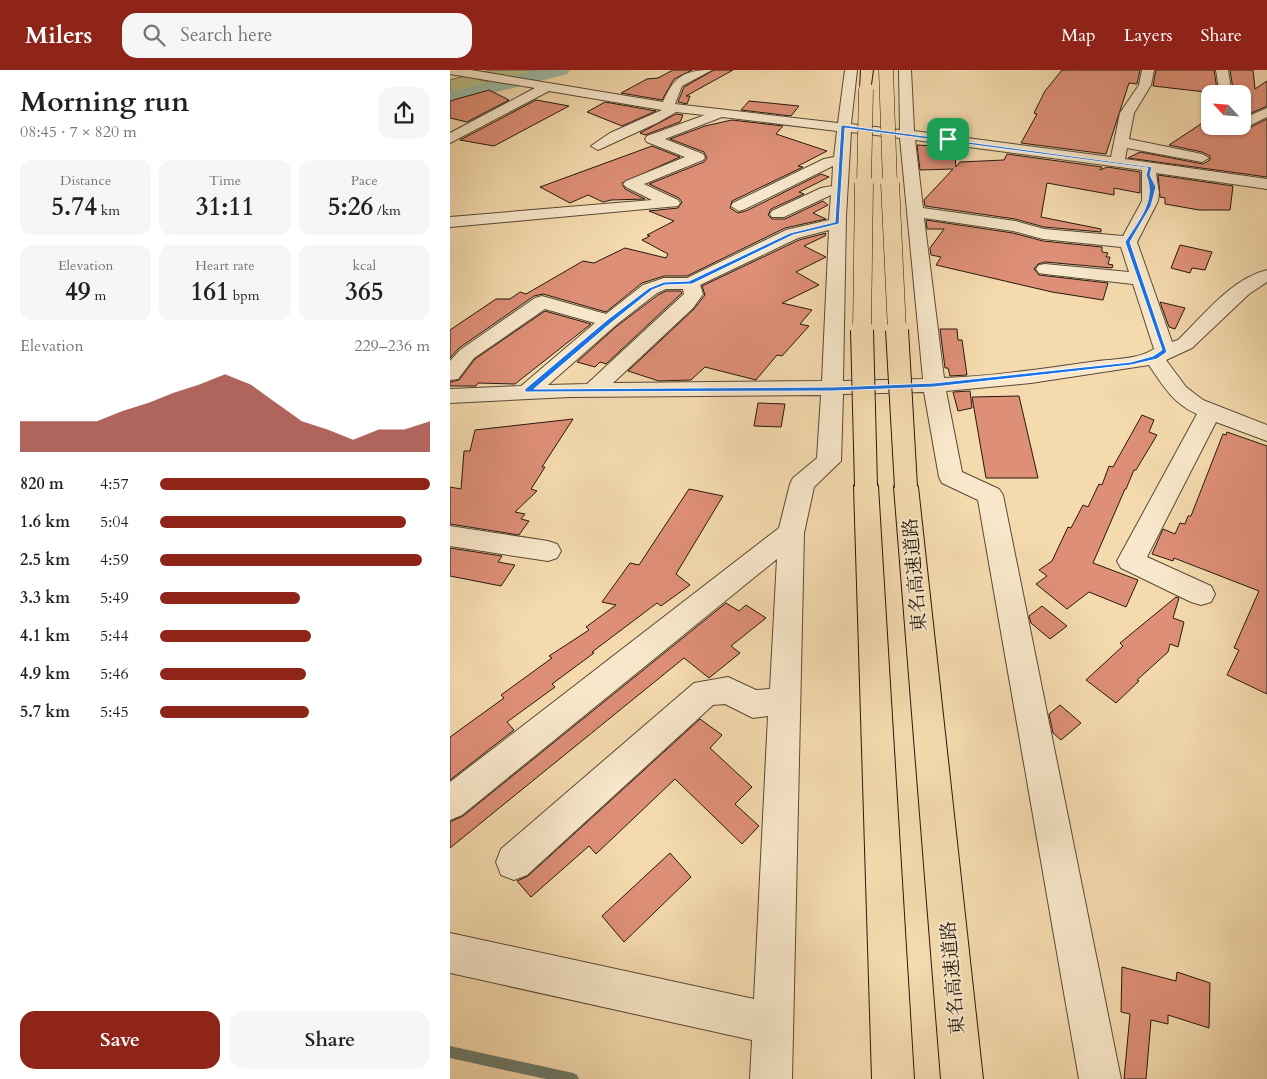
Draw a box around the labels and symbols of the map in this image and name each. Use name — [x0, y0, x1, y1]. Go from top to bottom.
north arrow — [1201, 85, 1251, 135]
pin — [927, 118, 969, 160]
street label: 東名高速道路 — [897, 517, 933, 633]
street label: 東名高速道路 — [935, 920, 971, 1036]

